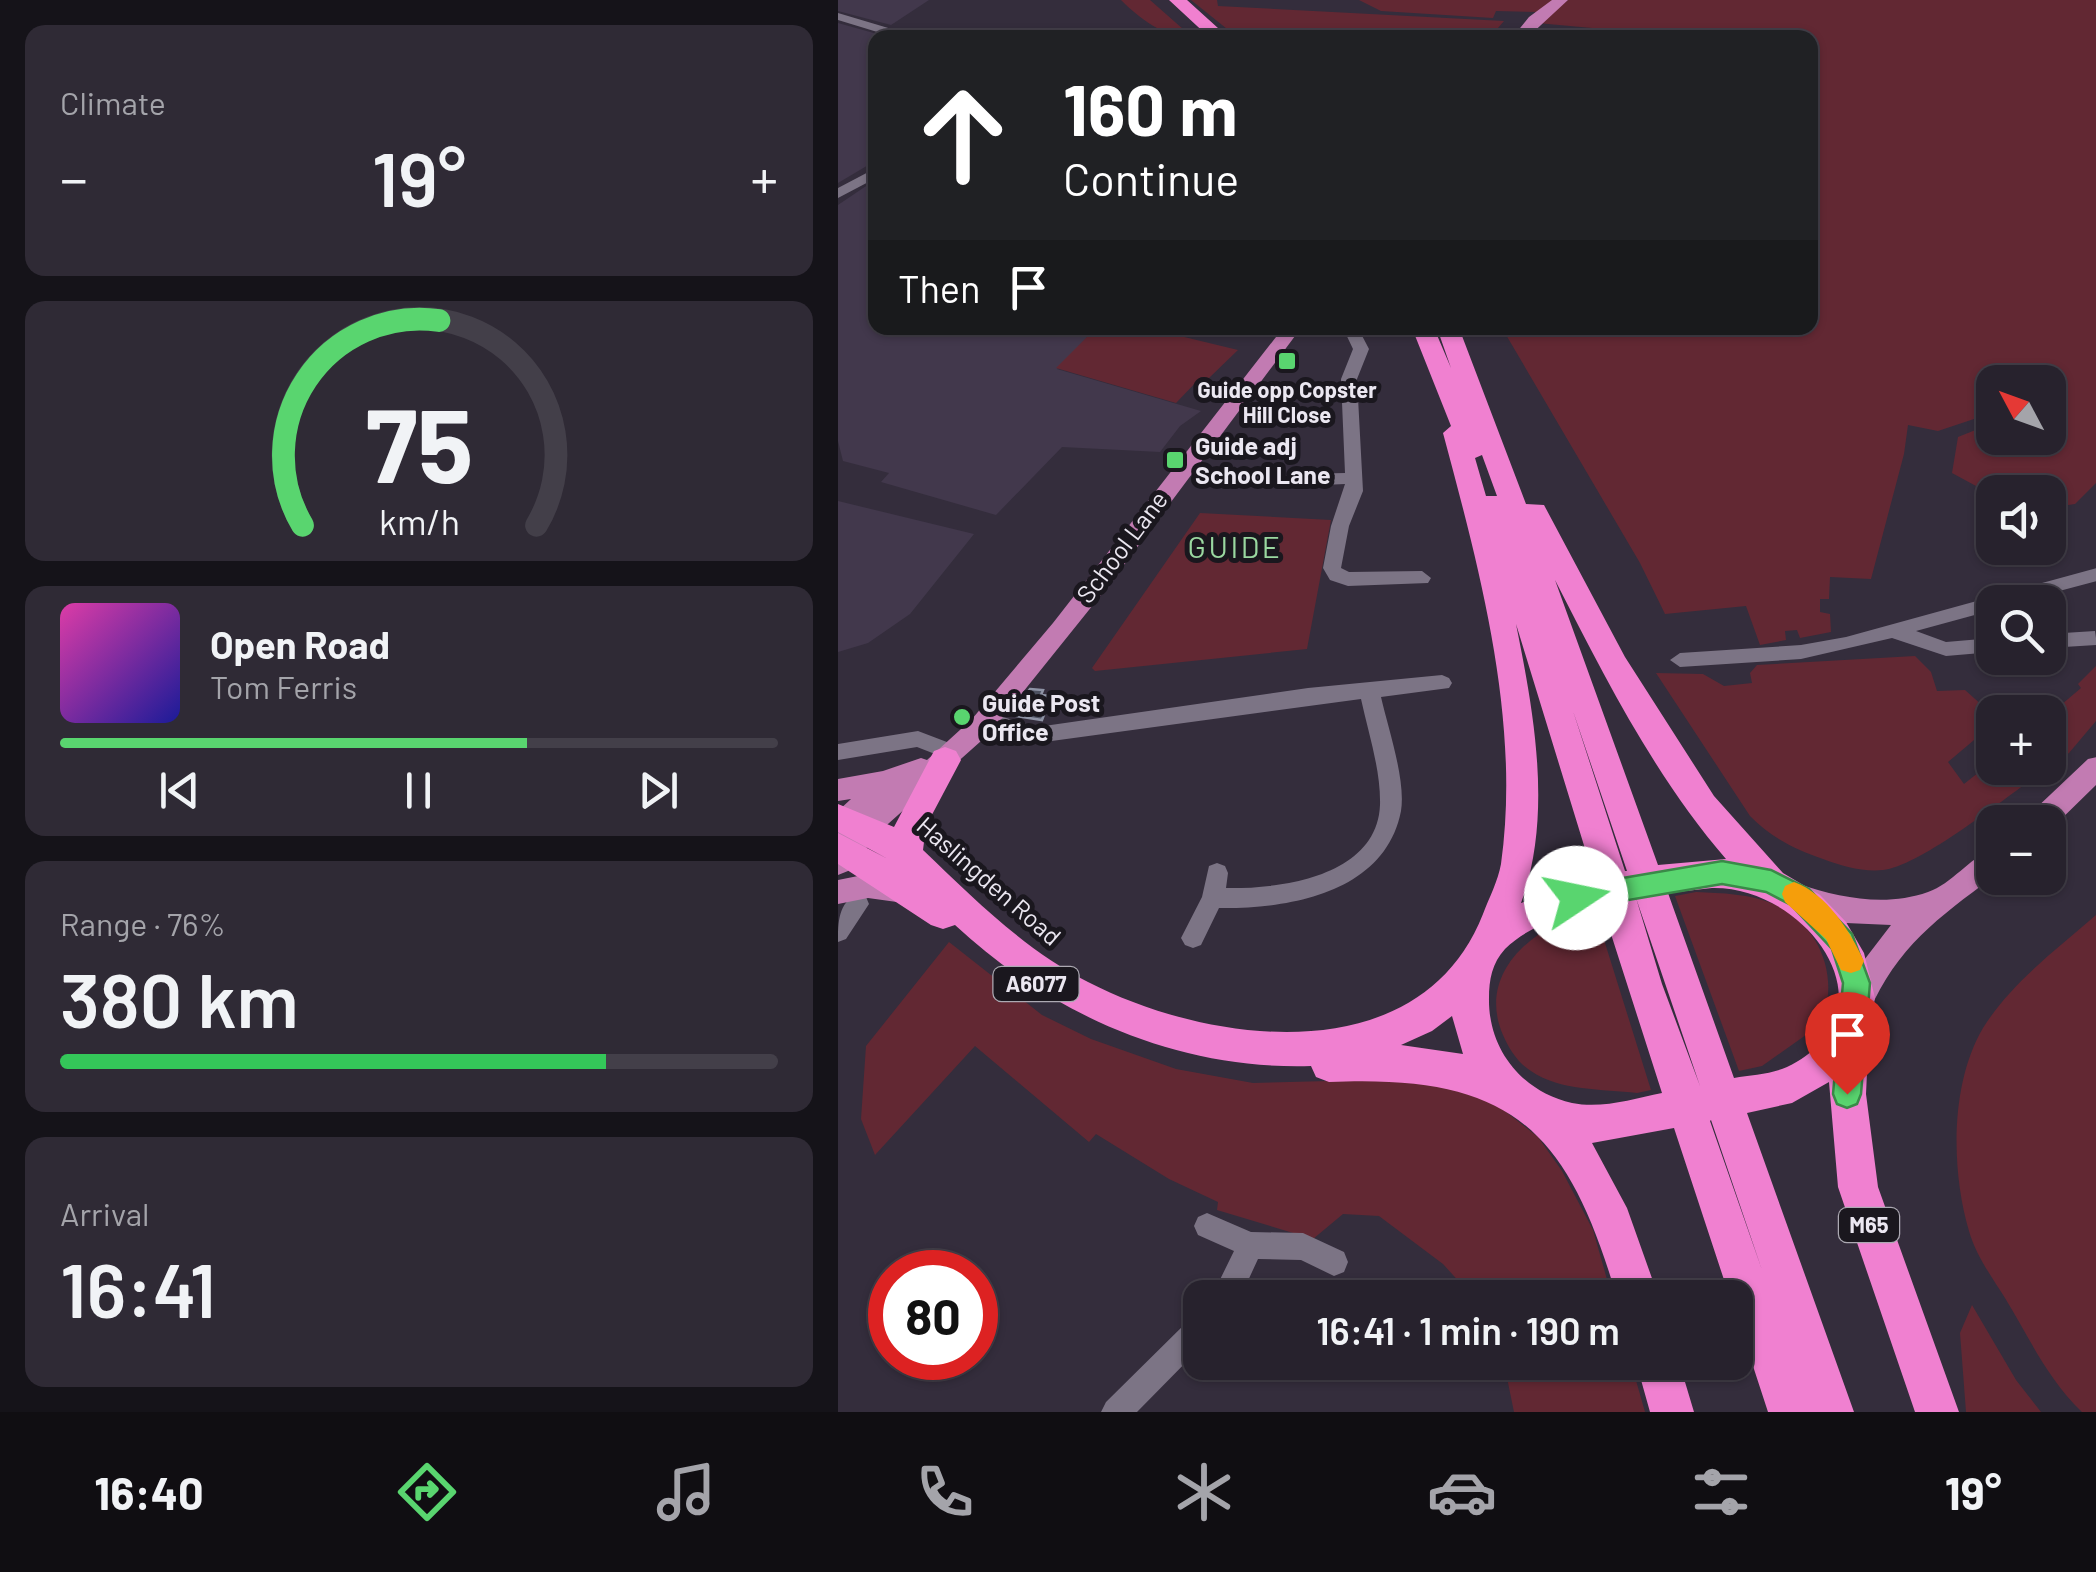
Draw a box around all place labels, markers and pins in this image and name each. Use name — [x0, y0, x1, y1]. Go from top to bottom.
marker: Guide opp Copster Hill Close — [1276, 350, 1298, 372]
place label: Guide opp Copster Hill Close — [1197, 376, 1377, 427]
place label: Guide adj School Lane — [1195, 430, 1331, 489]
marker: Guide adj School Lane — [1164, 449, 1186, 471]
place label: Guide Post Office — [982, 687, 1100, 746]
marker: Guide Post Office — [951, 706, 973, 728]
pin — [1805, 992, 1890, 1095]

